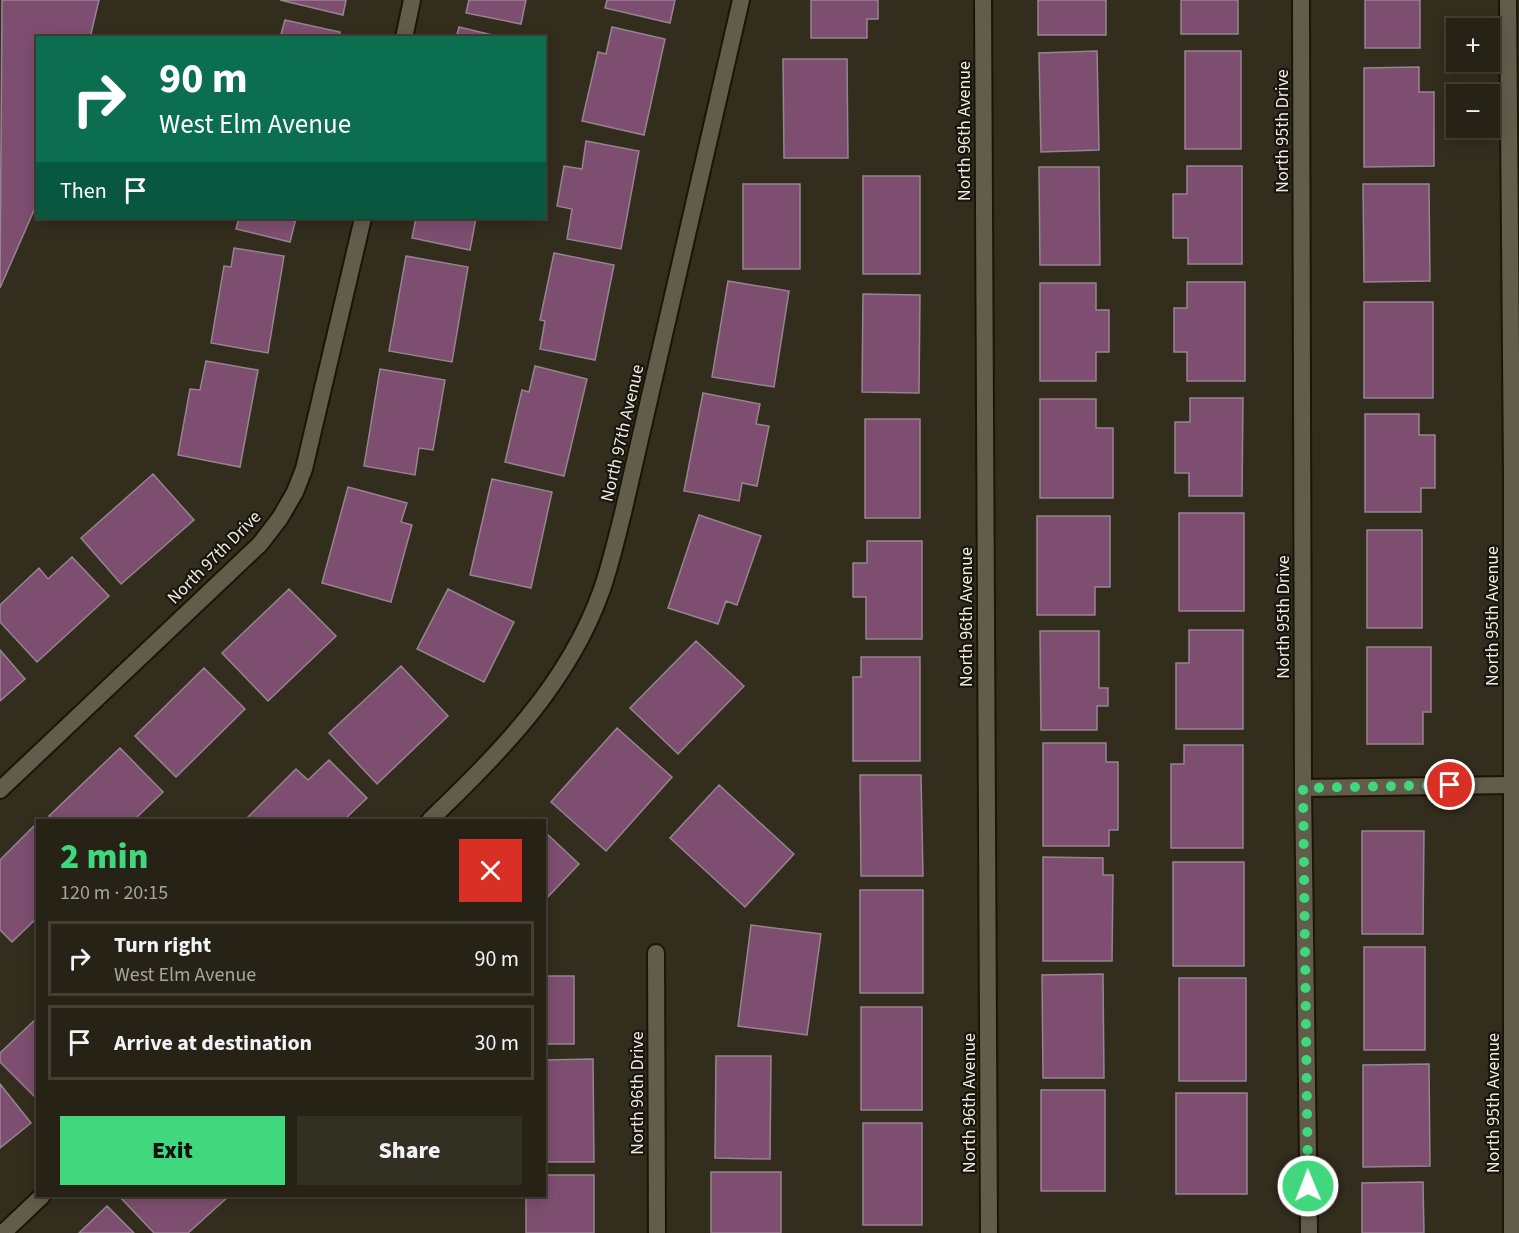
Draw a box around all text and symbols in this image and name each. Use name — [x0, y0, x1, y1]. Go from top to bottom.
map controls — [1446, 18, 1500, 138]
button: + — [1446, 18, 1500, 72]
text: 90 m — [159, 49, 248, 109]
icon: right — [60, 60, 138, 138]
street label: North 96th Avenue — [952, 61, 977, 201]
street label: North 95th Drive — [1270, 69, 1295, 193]
button: − — [1446, 84, 1500, 138]
text: West Elm Avenue — [159, 105, 351, 144]
icon: arrive — [119, 174, 152, 207]
text: Then — [60, 175, 107, 207]
street label: North 97th Avenue — [595, 362, 650, 504]
street label: North 97th Drive — [162, 505, 267, 610]
street label: North 95th Avenue — [1480, 546, 1505, 686]
street label: North 96th Avenue — [954, 547, 979, 687]
street label: North 95th Drive — [1271, 555, 1296, 679]
pin — [1424, 759, 1475, 810]
icon: arrive — [1433, 768, 1466, 801]
text: 2 min — [60, 831, 148, 882]
button: close — [459, 839, 522, 902]
text: 120 m · 20:15 — [60, 879, 168, 907]
text: Turn right — [114, 929, 211, 961]
icon: right — [63, 942, 96, 975]
text: 90 m — [474, 943, 519, 975]
text: West Elm Avenue — [114, 961, 256, 989]
icon: arrive — [63, 1026, 96, 1059]
text: Arrive at destination — [114, 1027, 312, 1059]
text: 30 m — [474, 1027, 519, 1059]
street label: North 96th Drive — [625, 1031, 650, 1155]
street label: North 96th Avenue — [957, 1033, 982, 1173]
street label: North 95th Avenue — [1481, 1033, 1506, 1173]
button: Exit — [60, 1116, 285, 1185]
button: Share — [297, 1116, 522, 1185]
position arrow — [1276, 1154, 1340, 1218]

